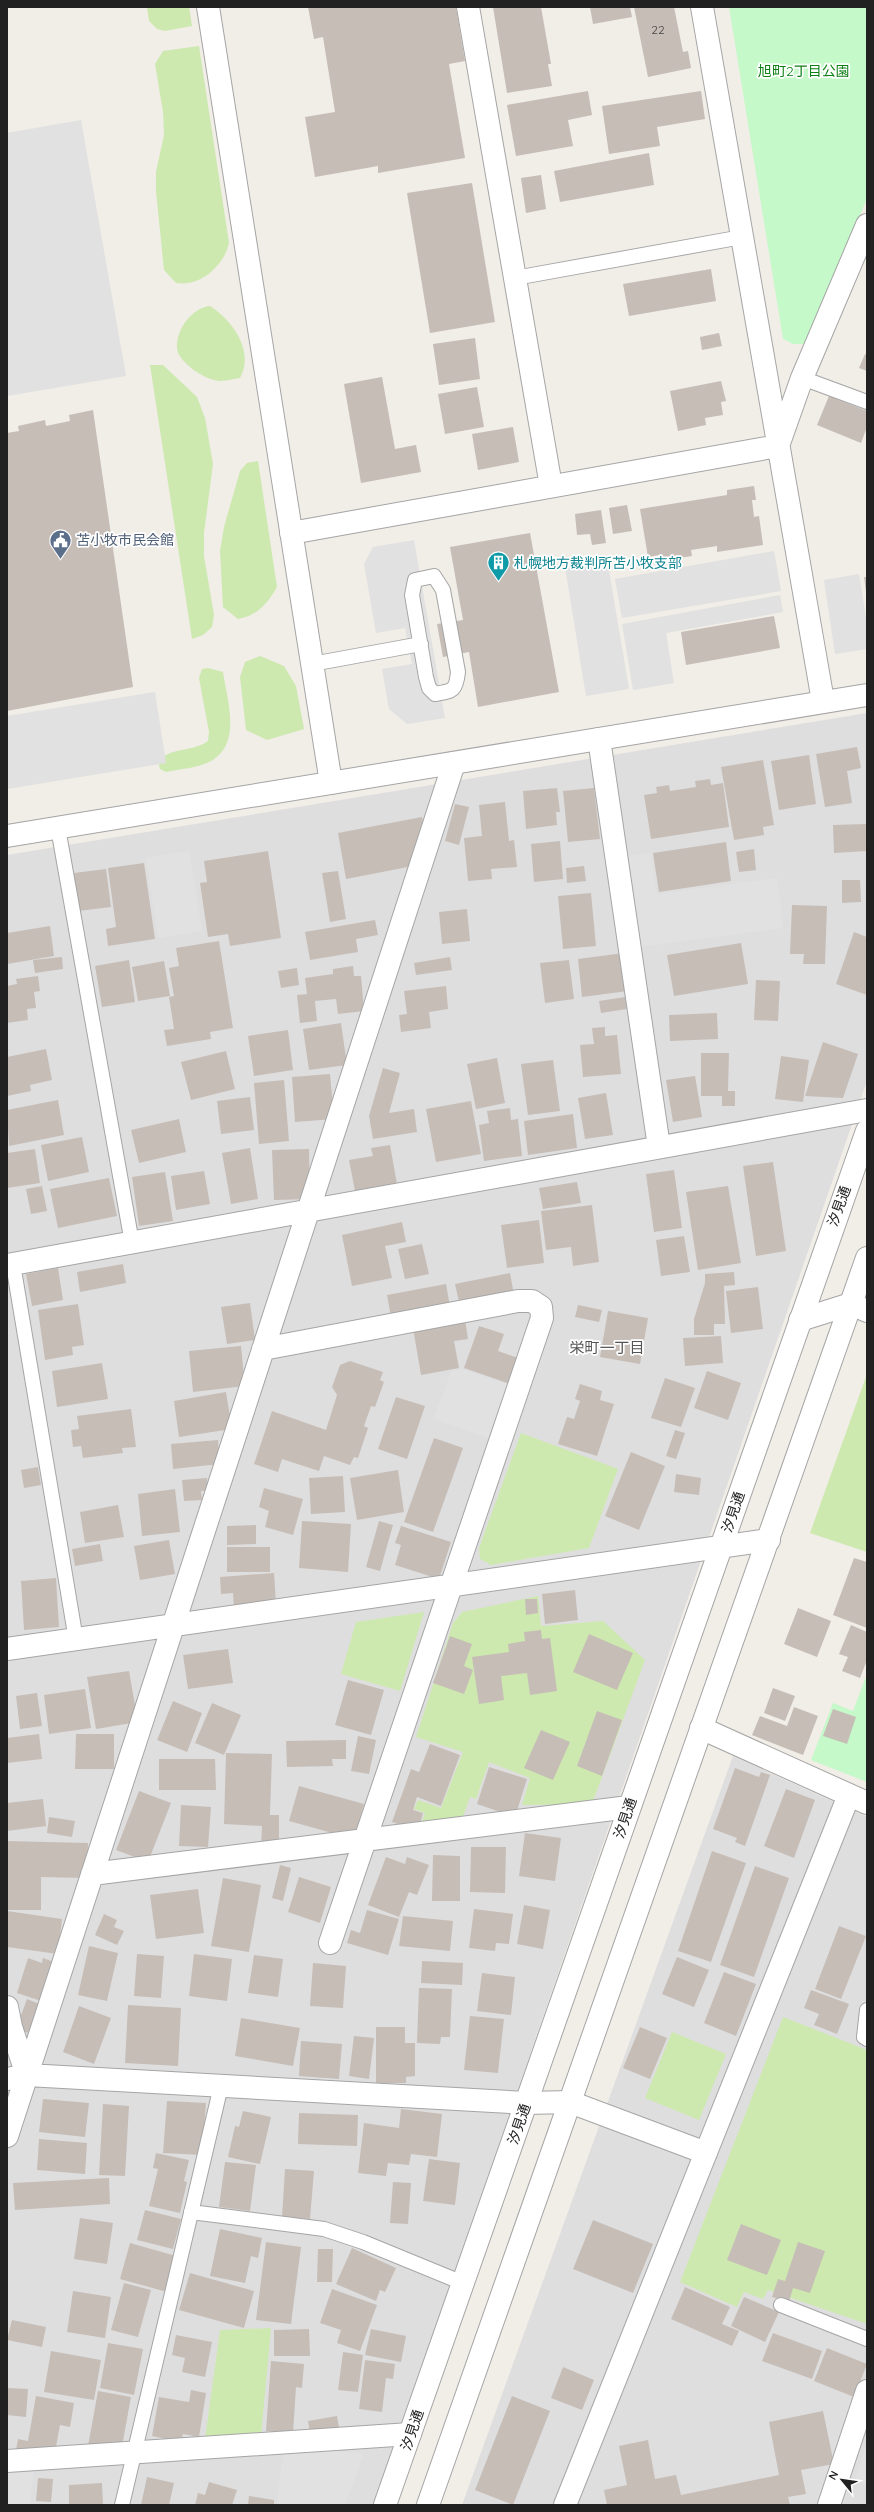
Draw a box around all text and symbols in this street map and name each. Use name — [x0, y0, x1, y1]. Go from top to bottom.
house number: 22 — [651, 22, 665, 37]
park label: 旭町2丁目公園 — [758, 62, 850, 80]
public building icon: 苫小牧市民会館 — [48, 527, 74, 560]
place label: 苫小牧市民会館 — [76, 531, 174, 549]
building icon: 札幌地方裁判所苫小牧支部 — [485, 550, 511, 583]
place label: 札幌地方裁判所苫小牧支部 — [514, 554, 682, 572]
street label: 汐見通 — [823, 1183, 855, 1229]
district label: 栄町一丁目 — [569, 1338, 645, 1357]
street label: 汐見通 — [718, 1489, 748, 1535]
street label: 汐見通 — [610, 1795, 640, 1841]
street label: 汐見通 — [504, 2101, 534, 2147]
street label: 汐見通 — [397, 2407, 427, 2453]
north arrow — [822, 2460, 862, 2500]
text: N — [825, 2468, 841, 2482]

